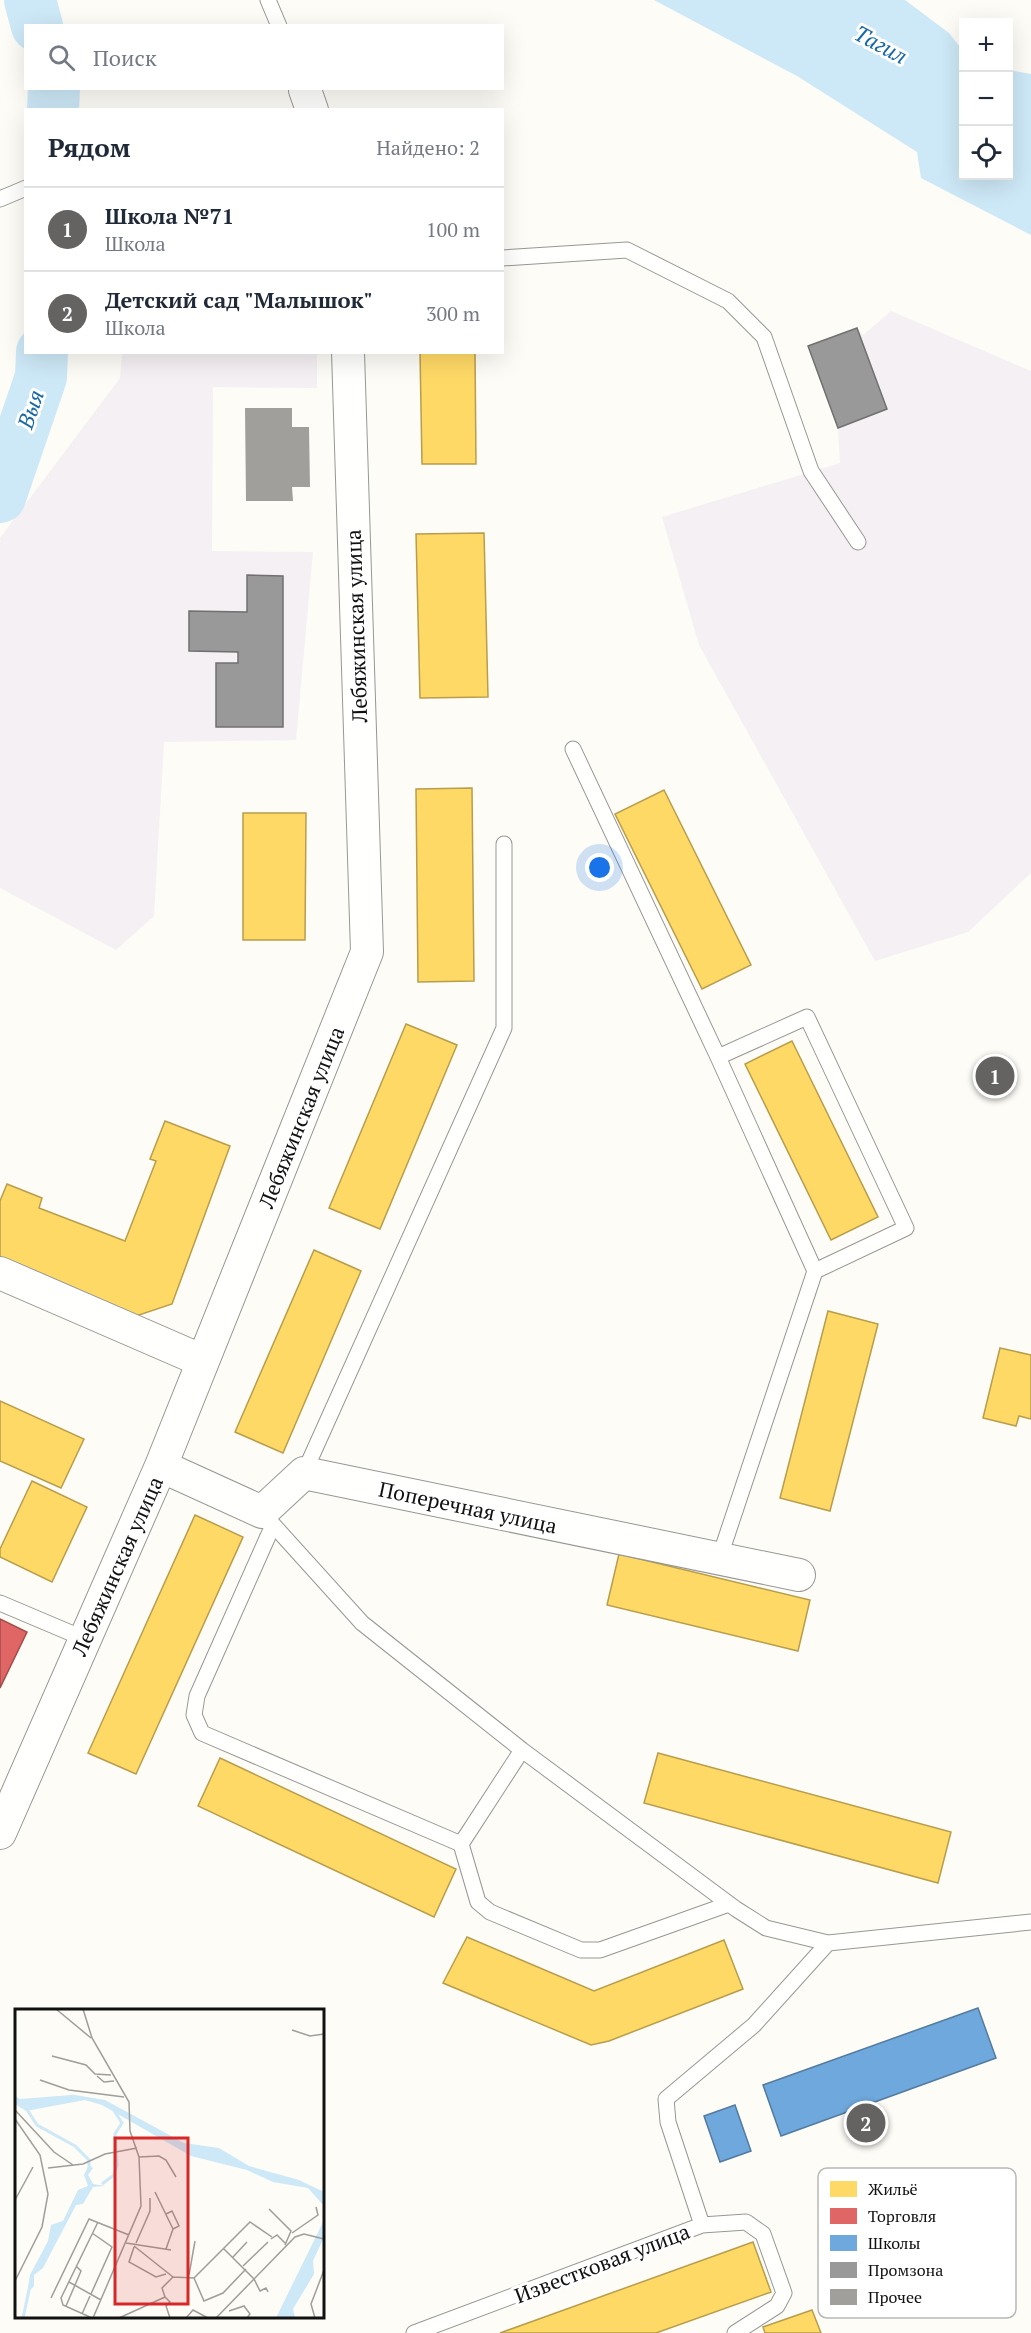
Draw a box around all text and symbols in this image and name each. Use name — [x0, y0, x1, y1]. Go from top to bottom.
water label: Тагил — [849, 18, 913, 70]
map controls — [959, 18, 1013, 180]
button: + — [959, 18, 1013, 72]
search box — [24, 24, 504, 90]
icon: search — [45, 41, 78, 74]
text: Поиск — [93, 43, 157, 72]
button: − — [959, 72, 1013, 126]
button: locate — [959, 126, 1013, 180]
text: Рядом — [48, 130, 131, 164]
text: Найдено: 2 — [376, 134, 480, 161]
text: Школа №71 — [105, 201, 234, 230]
text: 1 — [62, 216, 73, 243]
text: 100 m — [426, 216, 480, 243]
text: Школа — [105, 230, 166, 257]
text: Детский сад "Малышок" — [105, 285, 373, 314]
text: 2 — [62, 300, 73, 327]
text: 300 m — [426, 300, 480, 327]
text: Школа — [105, 314, 166, 341]
water label: Выя — [10, 386, 50, 433]
street label: Лебяжинская улица — [339, 528, 373, 724]
your location — [585, 853, 614, 882]
street label: Лебяжинская улица — [251, 1022, 350, 1213]
pin: 1 — [976, 1054, 1014, 1098]
street label: Лебяжинская улица — [64, 1472, 169, 1661]
street label: Поперечная улица — [376, 1474, 560, 1540]
inset map — [15, 2009, 324, 2318]
pin: 2 — [846, 2100, 886, 2146]
legend — [818, 2168, 1016, 2318]
text: Жильё — [868, 2178, 918, 2200]
text: Торговля — [868, 2205, 936, 2227]
street label: Известковая улица — [510, 2217, 694, 2309]
text: Школы — [868, 2232, 920, 2254]
text: Промзона — [868, 2259, 943, 2281]
text: Прочее — [868, 2286, 922, 2308]

